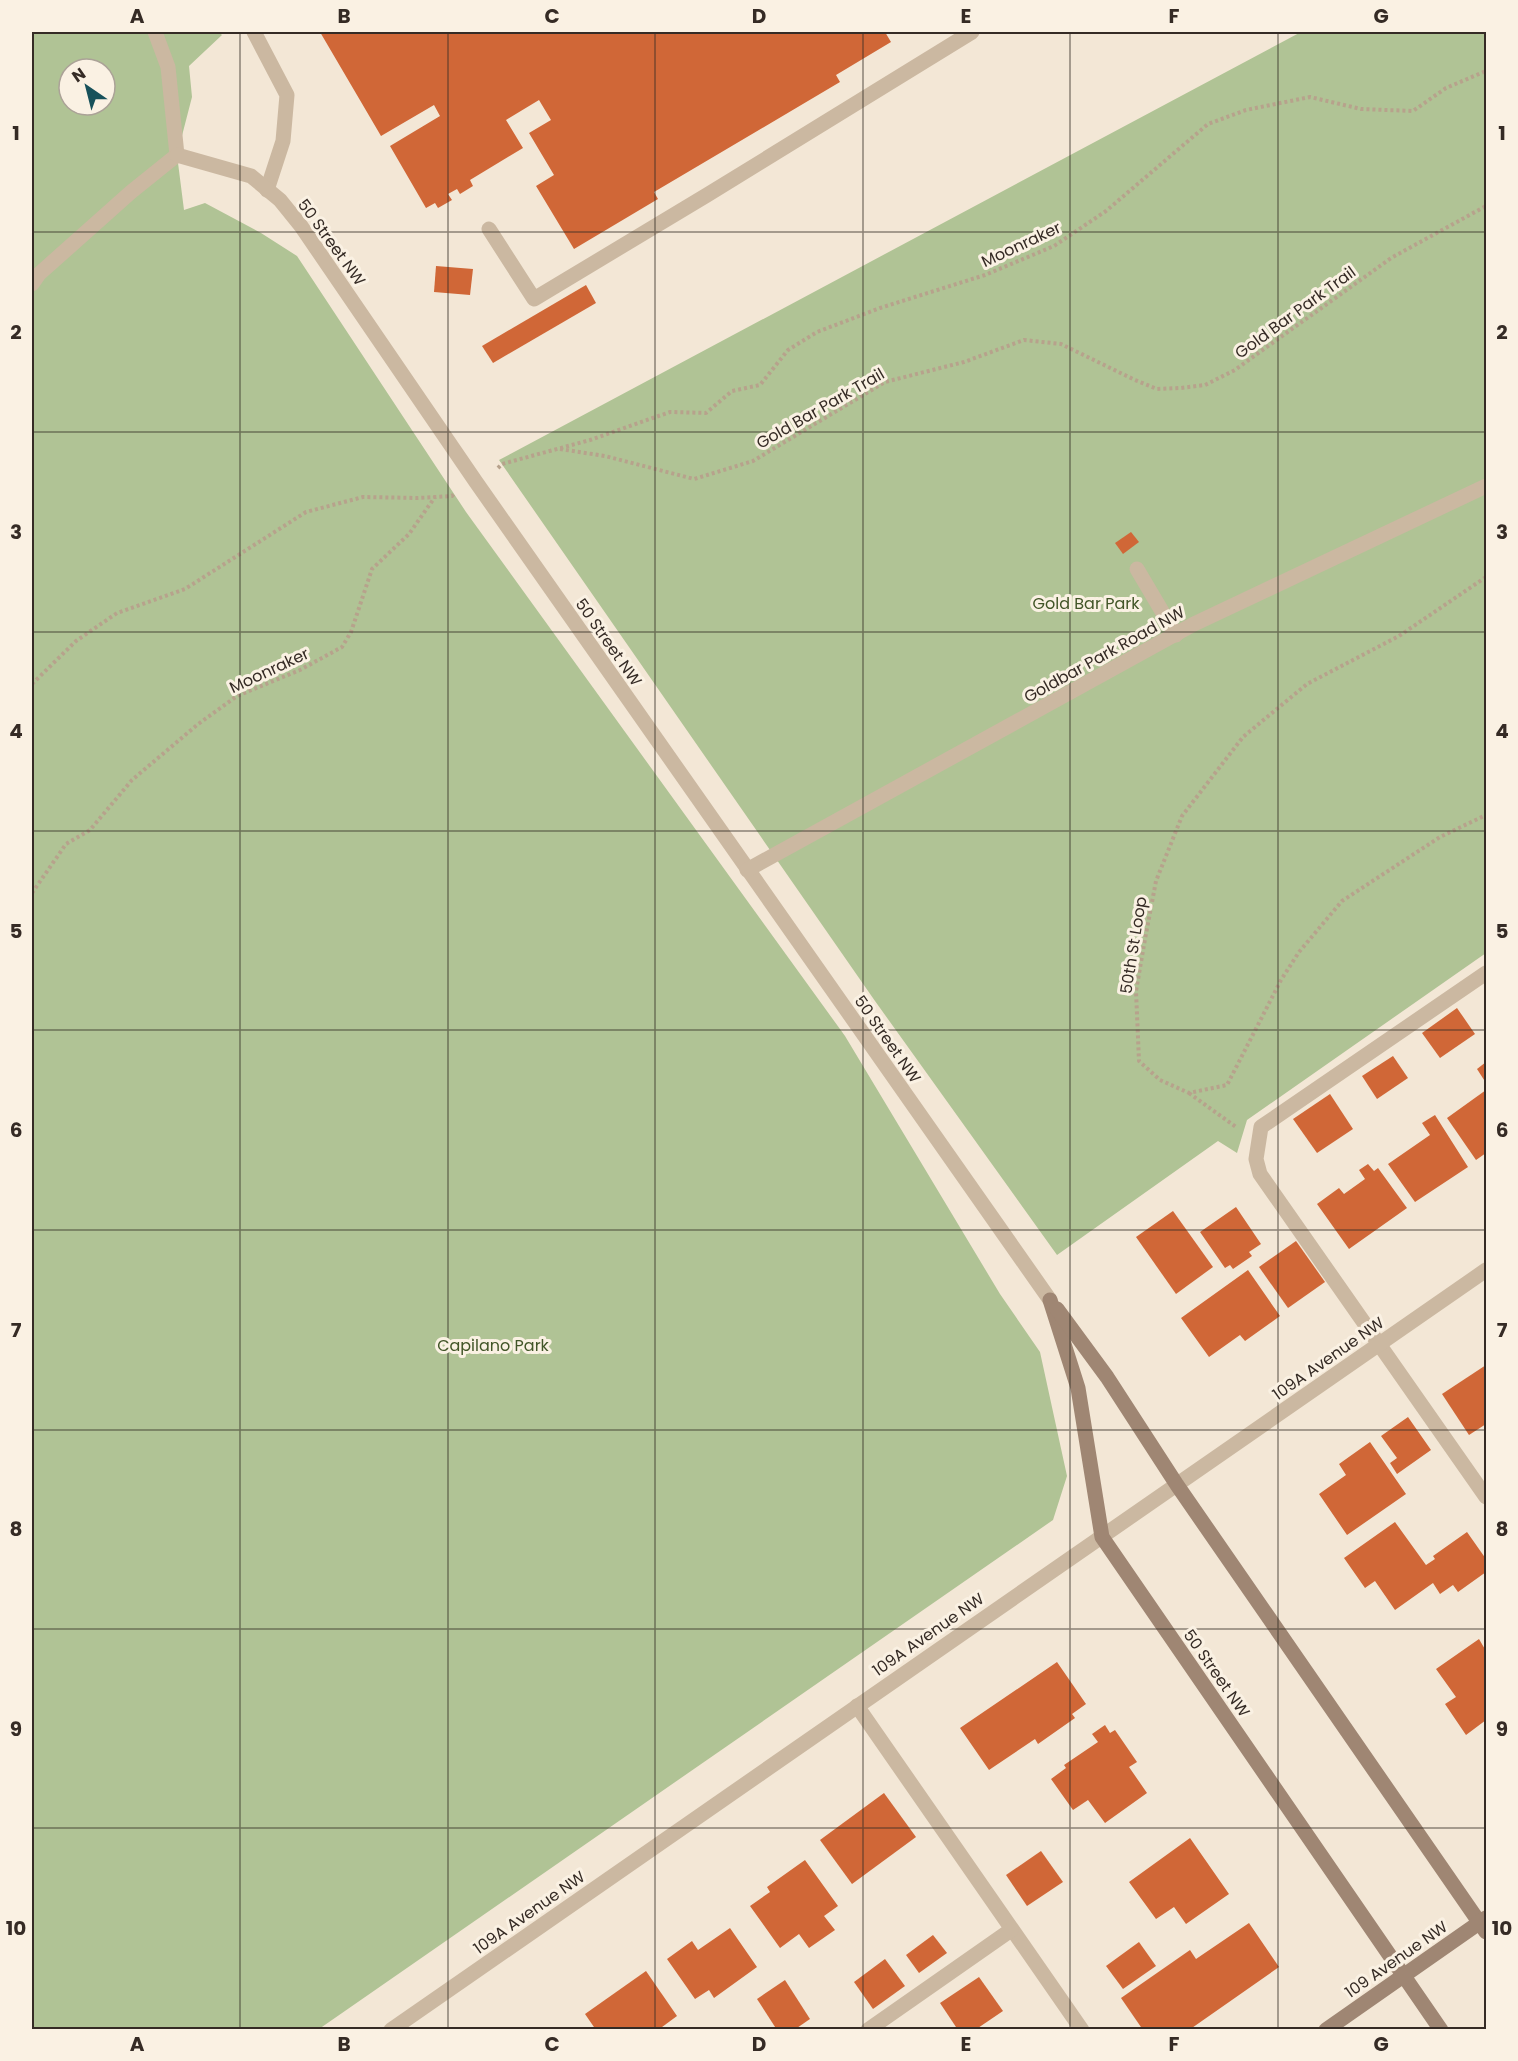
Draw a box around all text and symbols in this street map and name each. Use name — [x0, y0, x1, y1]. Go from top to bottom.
text: A — [130, 2, 145, 30]
text: B — [337, 2, 351, 30]
text: C — [544, 2, 560, 30]
text: D — [752, 2, 766, 30]
text: E — [961, 2, 971, 30]
text: F — [1169, 2, 1180, 30]
text: G — [1373, 2, 1389, 30]
north arrow — [57, 57, 117, 117]
text: N — [67, 62, 90, 88]
text: 1 — [12, 119, 20, 147]
text: 1 — [1498, 119, 1506, 147]
street label: 50 Street NW — [292, 194, 371, 291]
street label: Moonraker — [978, 216, 1065, 273]
street label: Gold Bar Park Trail — [1230, 261, 1360, 364]
text: 2 — [10, 318, 22, 346]
text: 2 — [1496, 318, 1508, 346]
street label: Gold Bar Park Trail — [752, 362, 889, 455]
text: 3 — [10, 518, 22, 546]
text: 3 — [1496, 518, 1508, 546]
park label: Gold Bar Park — [1033, 592, 1140, 615]
street label: 50 Street NW — [570, 594, 648, 691]
street label: Goldbar Park Road NW — [1020, 600, 1189, 708]
street label: Moonraker — [226, 642, 313, 699]
text: 4 — [9, 717, 23, 745]
text: 4 — [1495, 717, 1509, 745]
street label: 50th St Loop — [1114, 895, 1153, 995]
text: 5 — [10, 917, 23, 945]
text: 5 — [1496, 917, 1509, 945]
street label: 50 Street NW — [849, 991, 927, 1088]
text: 6 — [10, 1116, 22, 1144]
text: 6 — [1496, 1116, 1508, 1144]
street label: 109A Avenue NW — [1268, 1311, 1389, 1406]
text: 7 — [11, 1316, 22, 1344]
text: 7 — [1497, 1316, 1508, 1344]
park label: Capilano Park — [437, 1334, 550, 1357]
text: 8 — [10, 1515, 22, 1543]
text: 8 — [1496, 1515, 1508, 1543]
street label: 109A Avenue NW — [868, 1587, 989, 1682]
street label: 50 Street NW — [1178, 1625, 1256, 1722]
text: 9 — [10, 1715, 22, 1743]
text: 9 — [1496, 1715, 1508, 1743]
street label: 109A Avenue NW — [469, 1865, 590, 1960]
text: 10 — [6, 1914, 26, 1942]
text: 10 — [1492, 1914, 1512, 1942]
street label: 109 Avenue NW — [1340, 1915, 1453, 2003]
text: A — [130, 2030, 145, 2058]
text: B — [337, 2030, 351, 2058]
text: C — [544, 2030, 560, 2058]
text: D — [752, 2030, 766, 2058]
text: E — [961, 2030, 971, 2058]
text: F — [1169, 2030, 1180, 2058]
text: G — [1373, 2030, 1389, 2058]

